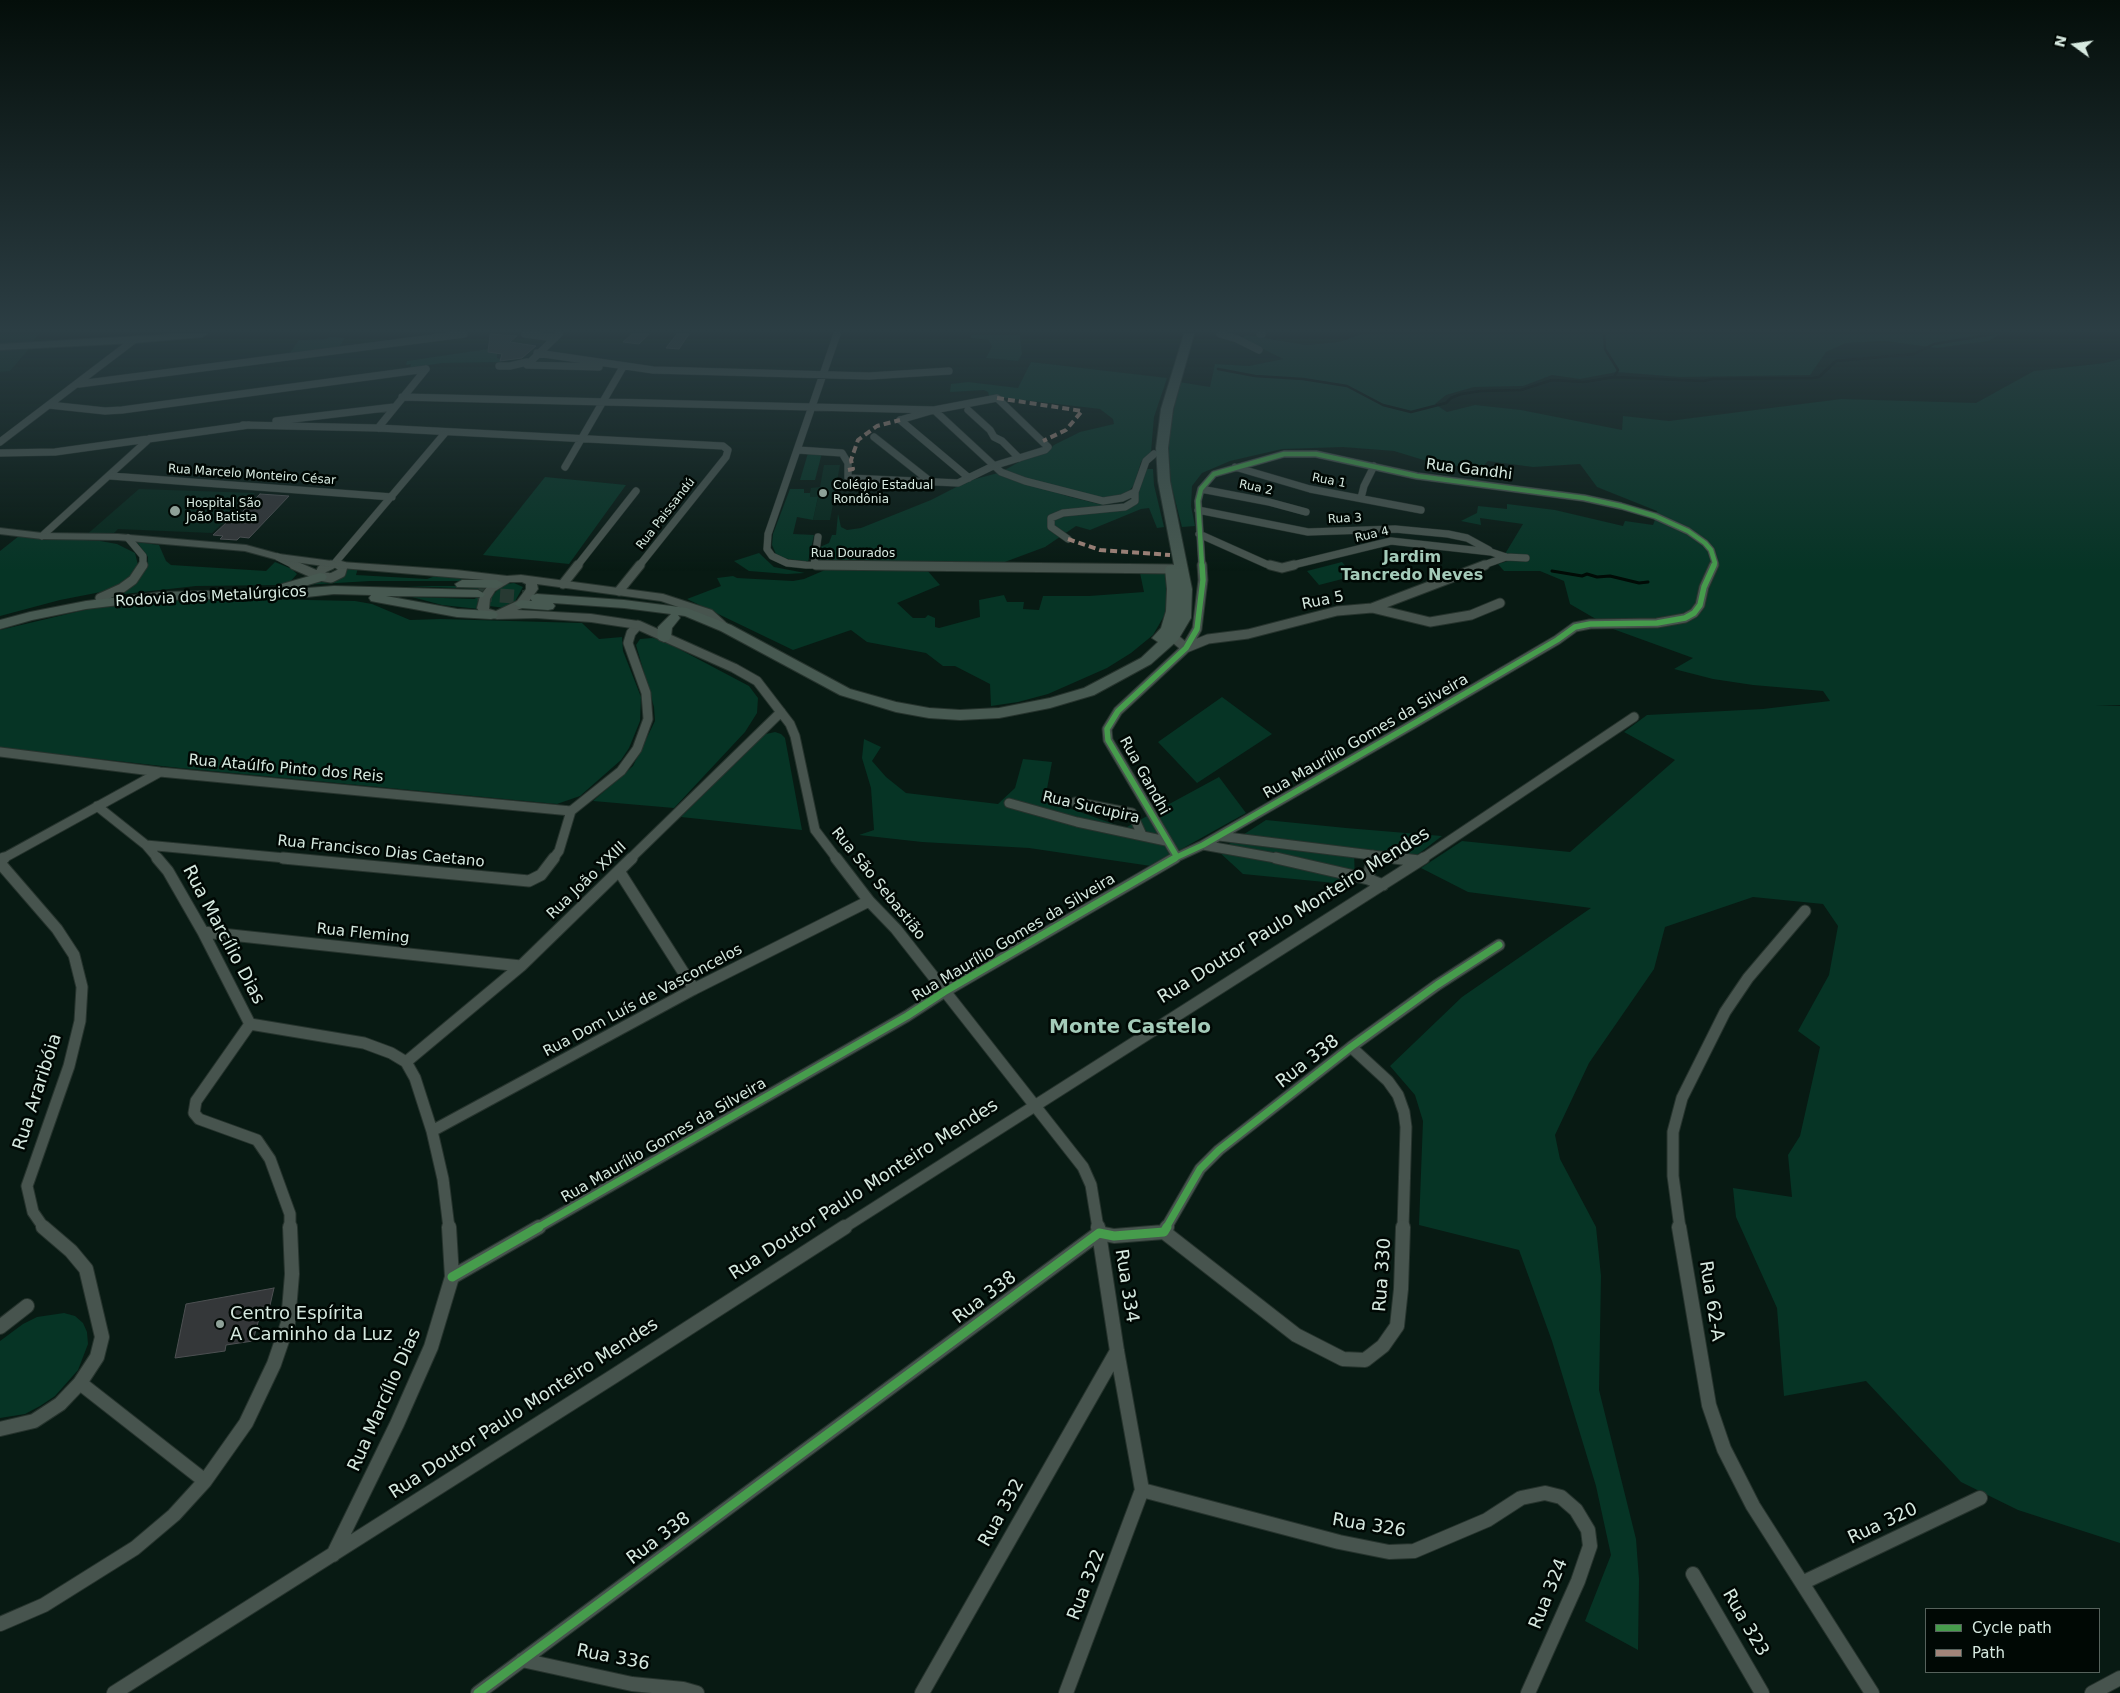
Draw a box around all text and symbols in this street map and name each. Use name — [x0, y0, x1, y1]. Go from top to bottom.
north arrow — [2050, 20, 2100, 70]
text: N — [2051, 34, 2070, 49]
street label: Rua Gandhi — [1425, 456, 1513, 484]
street label: Rua Marcelo Monteiro César — [168, 462, 336, 488]
street label: Rua 1 — [1311, 471, 1347, 491]
street label: Rua Paissandú — [634, 475, 698, 553]
street label: Rua 2 — [1238, 477, 1274, 499]
place label: Colégio Estadual Rondônia — [833, 479, 933, 507]
marker: Colégio Estadual Rondônia — [817, 487, 829, 499]
place label: Hospital São João Batista — [186, 497, 261, 525]
marker: Hospital São João Batista — [168, 504, 182, 518]
street label: Rua 3 — [1328, 511, 1362, 527]
street label: Rua 4 — [1354, 524, 1390, 546]
street label: Rua Dourados — [811, 547, 895, 561]
district label: Jardim Tancredo Neves — [1341, 548, 1483, 586]
street label: Rodovia dos Metalúrgicos — [115, 583, 307, 611]
street label: Rua 5 — [1300, 588, 1346, 614]
street label: Rua Maurílio Gomes da Silveira — [1260, 671, 1472, 803]
street label: Rua Gandhi — [1115, 734, 1173, 818]
street label: Rua Ataúlfo Pinto dos Reis — [188, 752, 384, 786]
street label: Rua Sucupira — [1041, 788, 1141, 828]
street label: Rua Doutor Paulo Monteiro Mendes — [1154, 823, 1434, 1009]
street label: Rua São Sebastião — [827, 824, 929, 944]
street label: Rua Francisco Dias Caetano — [277, 832, 485, 872]
street label: Rua João XXIII — [543, 838, 631, 924]
street label: Rua Marcílio Dias — [177, 862, 269, 1008]
street label: Rua Maurílio Gomes da Silveira — [909, 870, 1119, 1006]
street label: Rua Fleming — [316, 920, 410, 948]
street label: Rua Dom Luís de Vasconcelos — [540, 941, 746, 1061]
district label: Monte Castelo — [1049, 1016, 1211, 1040]
street label: Rua Araribóia — [9, 1031, 67, 1153]
street label: Rua 338 — [1272, 1031, 1344, 1093]
street label: Rua Maurílio Gomes da Silveira — [558, 1075, 770, 1207]
street label: Rua Doutor Paulo Monteiro Mendes — [725, 1095, 1003, 1285]
street label: Rua 330 — [1370, 1237, 1396, 1313]
street label: Rua 334 — [1110, 1248, 1142, 1324]
street label: Rua 62-A — [1694, 1259, 1728, 1343]
street label: Rua 338 — [949, 1267, 1021, 1329]
place label: Centro Espírita A Caminho da Luz — [230, 1303, 392, 1346]
street label: Rua Doutor Paulo Monteiro Mendes — [385, 1314, 663, 1504]
marker: Centro Espírita A Caminho da Luz — [214, 1318, 226, 1330]
street label: Rua Marcílio Dias — [344, 1325, 426, 1475]
street label: Rua 332 — [975, 1475, 1029, 1551]
street label: Rua 320 — [1845, 1499, 1921, 1549]
street label: Rua 338 — [623, 1508, 695, 1570]
street label: Rua 326 — [1331, 1510, 1407, 1542]
street label: Rua 322 — [1064, 1546, 1110, 1624]
street label: Rua 324 — [1525, 1556, 1573, 1632]
street label: Rua 323 — [1717, 1585, 1773, 1661]
legend — [1925, 1608, 2100, 1673]
text: Cycle path — [1972, 1619, 2052, 1637]
street label: Rua 336 — [575, 1640, 651, 1676]
text: Path — [1972, 1644, 2005, 1662]

